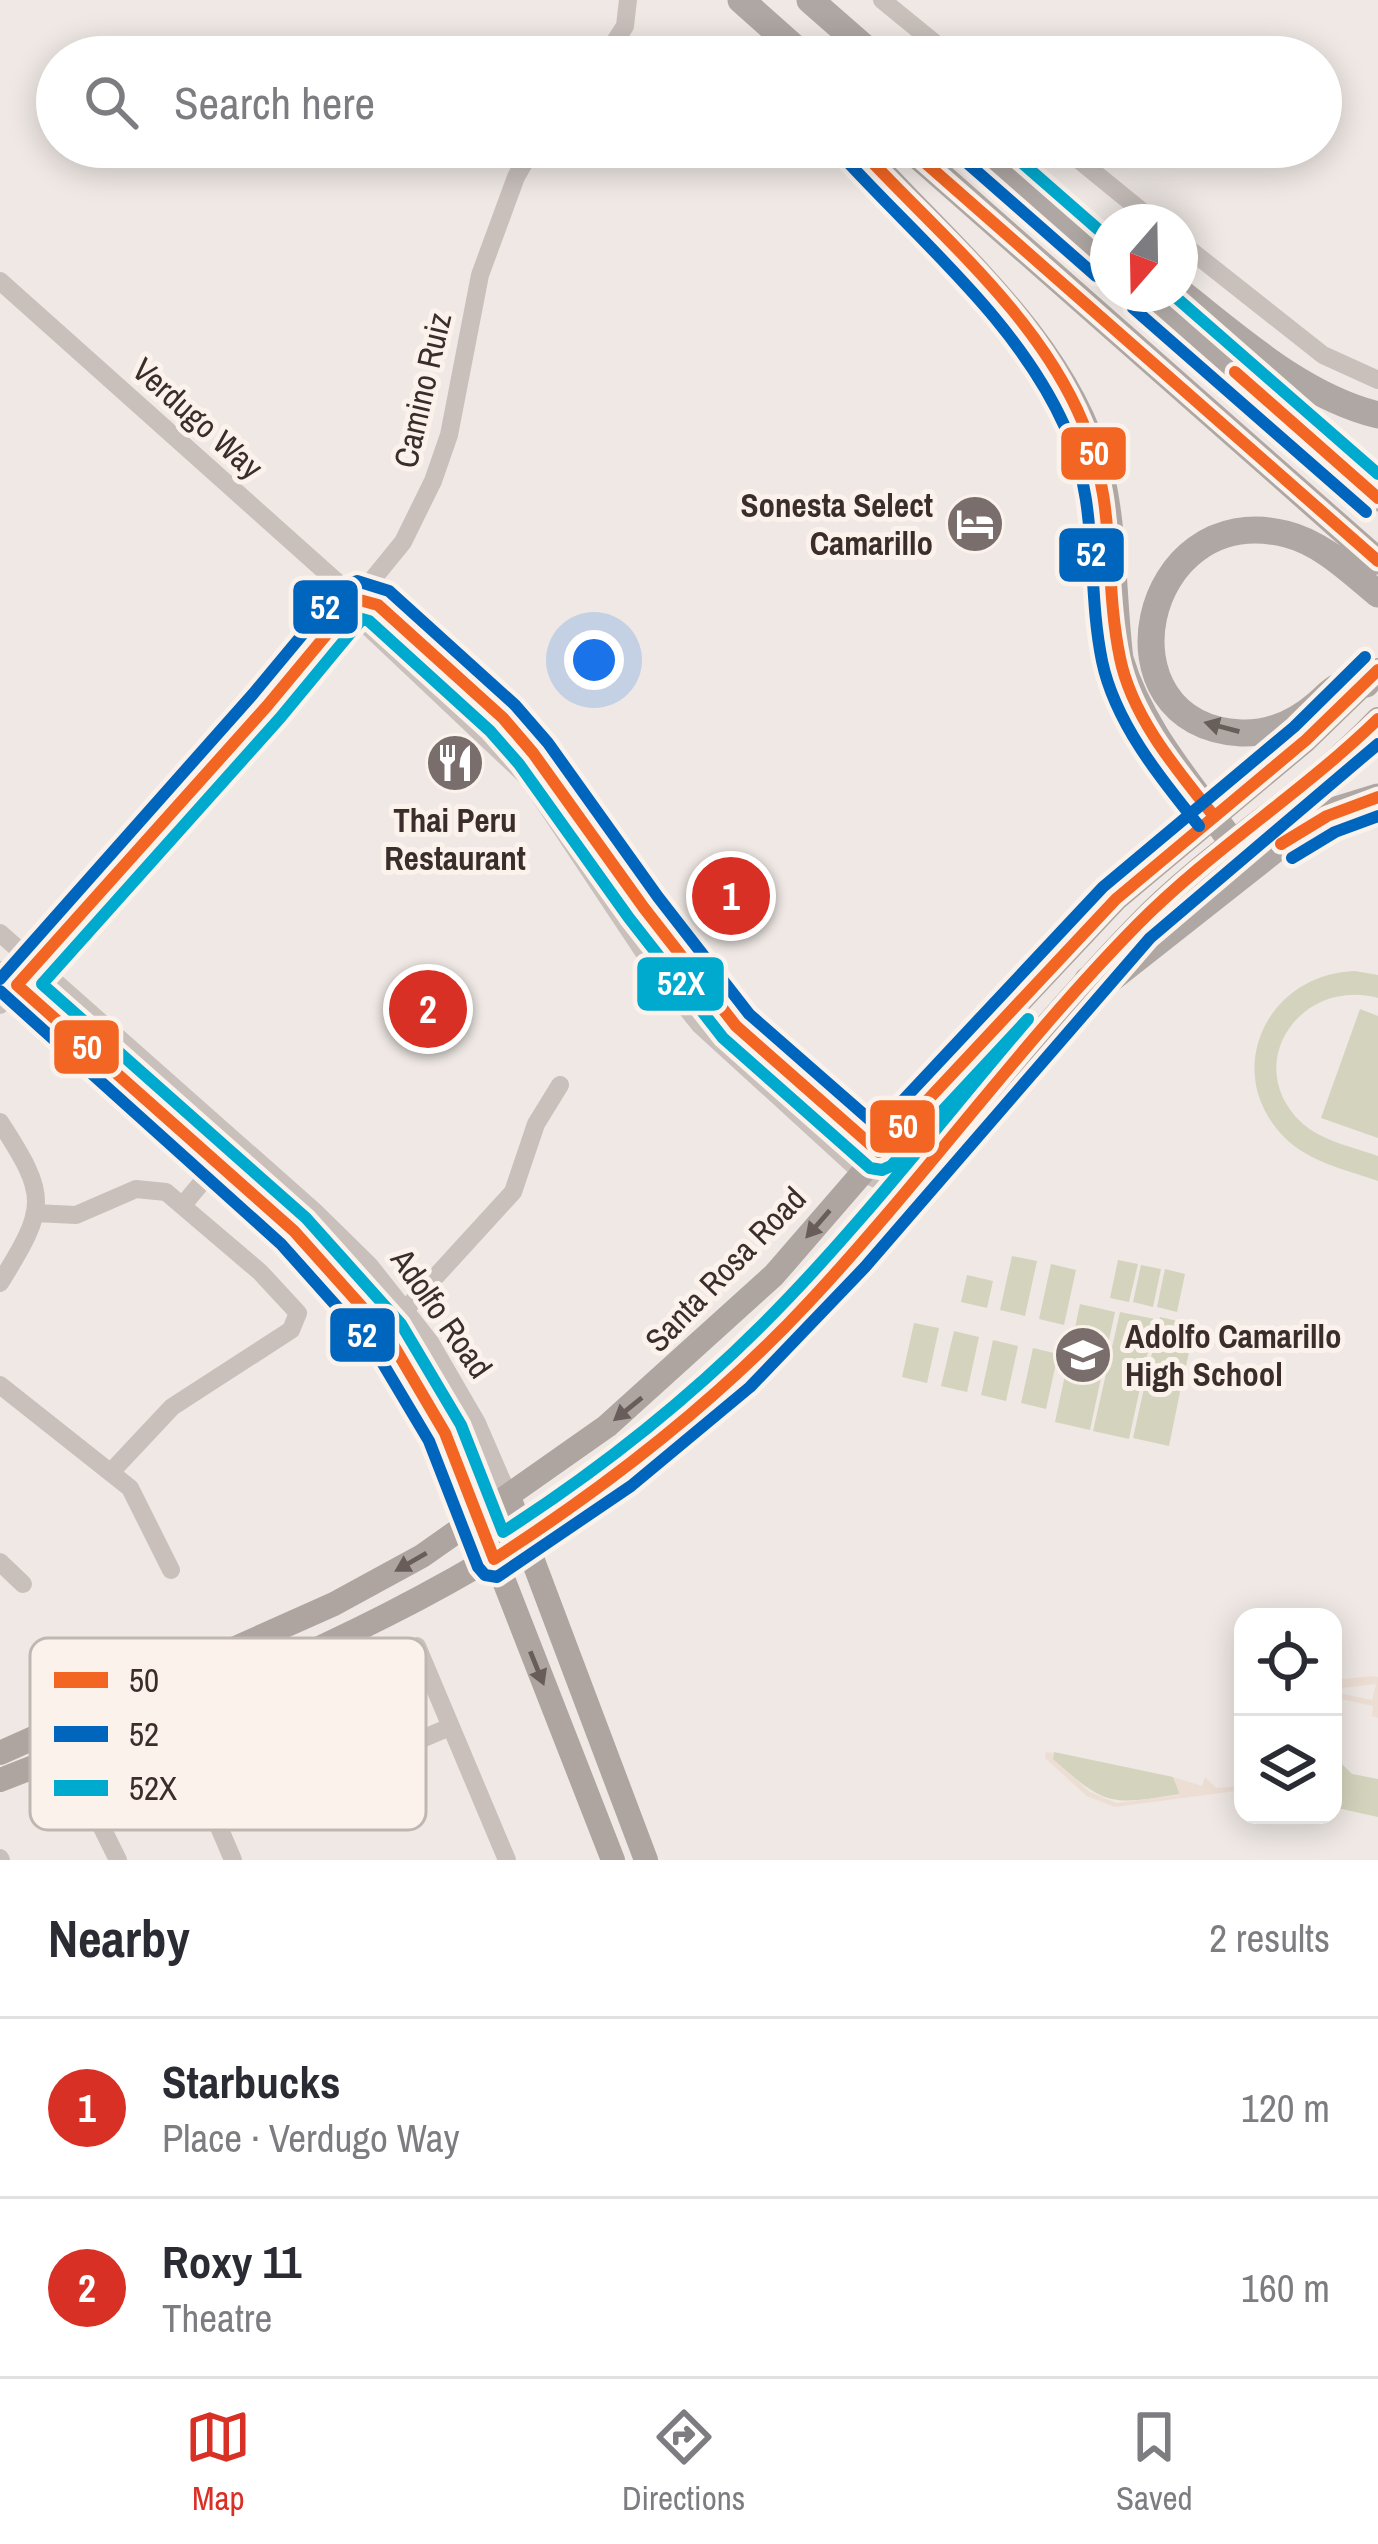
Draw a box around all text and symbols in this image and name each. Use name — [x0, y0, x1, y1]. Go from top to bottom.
search box — [36, 36, 1342, 168]
icon: search — [78, 69, 144, 135]
text: Search here — [174, 72, 375, 133]
north arrow — [1090, 204, 1198, 312]
street label: Camino Ruiz — [383, 308, 461, 472]
street label: Verdugo Way — [123, 348, 273, 489]
line badge: 50 — [1059, 425, 1128, 482]
text: 50 — [1079, 431, 1109, 475]
place label: Sonesta Select Camarillo — [740, 483, 933, 565]
hotel icon: Sonesta Select Camarillo — [944, 493, 1006, 555]
line badge: 52 — [1057, 526, 1126, 584]
text: 52 — [1076, 532, 1106, 576]
line badge: 52 — [291, 578, 360, 636]
text: 52 — [310, 585, 340, 629]
your location — [564, 630, 624, 690]
one-way arrow — [1203, 717, 1240, 736]
restaurant icon: Thai Peru Restaurant — [424, 732, 486, 794]
place label: Thai Peru Restaurant — [384, 798, 526, 880]
pin: 1 — [692, 851, 770, 941]
line badge: 52X — [635, 955, 726, 1013]
text: 52X — [657, 961, 706, 1005]
pin: 2 — [389, 964, 467, 1054]
line badge: 50 — [52, 1018, 121, 1076]
text: 50 — [72, 1025, 102, 1069]
line badge: 50 — [868, 1098, 937, 1155]
text: 50 — [888, 1104, 918, 1148]
street label: Santa Rosa Road — [635, 1177, 815, 1361]
one-way arrow — [805, 1209, 831, 1239]
street label: Adolfo Road — [381, 1239, 503, 1387]
line badge: 52 — [328, 1306, 397, 1364]
text: 52 — [347, 1313, 377, 1357]
place label: Adolfo Camarillo High School — [1125, 1314, 1342, 1396]
school or university icon: Adolfo Camarillo High School — [1052, 1324, 1114, 1386]
one-way arrow — [613, 1395, 644, 1421]
one-way arrow — [394, 1550, 427, 1571]
map controls — [1234, 1608, 1342, 1824]
button: locate — [1234, 1608, 1342, 1716]
legend — [30, 1638, 426, 1830]
one-way arrow — [528, 1650, 547, 1686]
text: 50 — [129, 1658, 159, 1702]
text: 52 — [129, 1712, 159, 1756]
button: layers — [1234, 1716, 1342, 1824]
text: 52X — [129, 1766, 177, 1810]
text: Nearby — [48, 1904, 190, 1973]
text: 2 results — [1209, 1912, 1330, 1964]
text: Starbucks — [162, 2051, 340, 2112]
text: 1 — [78, 2082, 96, 2134]
text: 120 m — [1241, 2082, 1330, 2134]
text: Place · Verdugo Way — [162, 2112, 460, 2164]
text: Roxy 11 — [162, 2231, 302, 2292]
text: 2 — [78, 2262, 96, 2314]
text: 160 m — [1241, 2262, 1330, 2314]
text: Theatre — [162, 2292, 272, 2344]
tab: Map — [185, 2404, 251, 2520]
tab: Directions — [622, 2404, 745, 2520]
tab: Saved — [1116, 2404, 1193, 2520]

